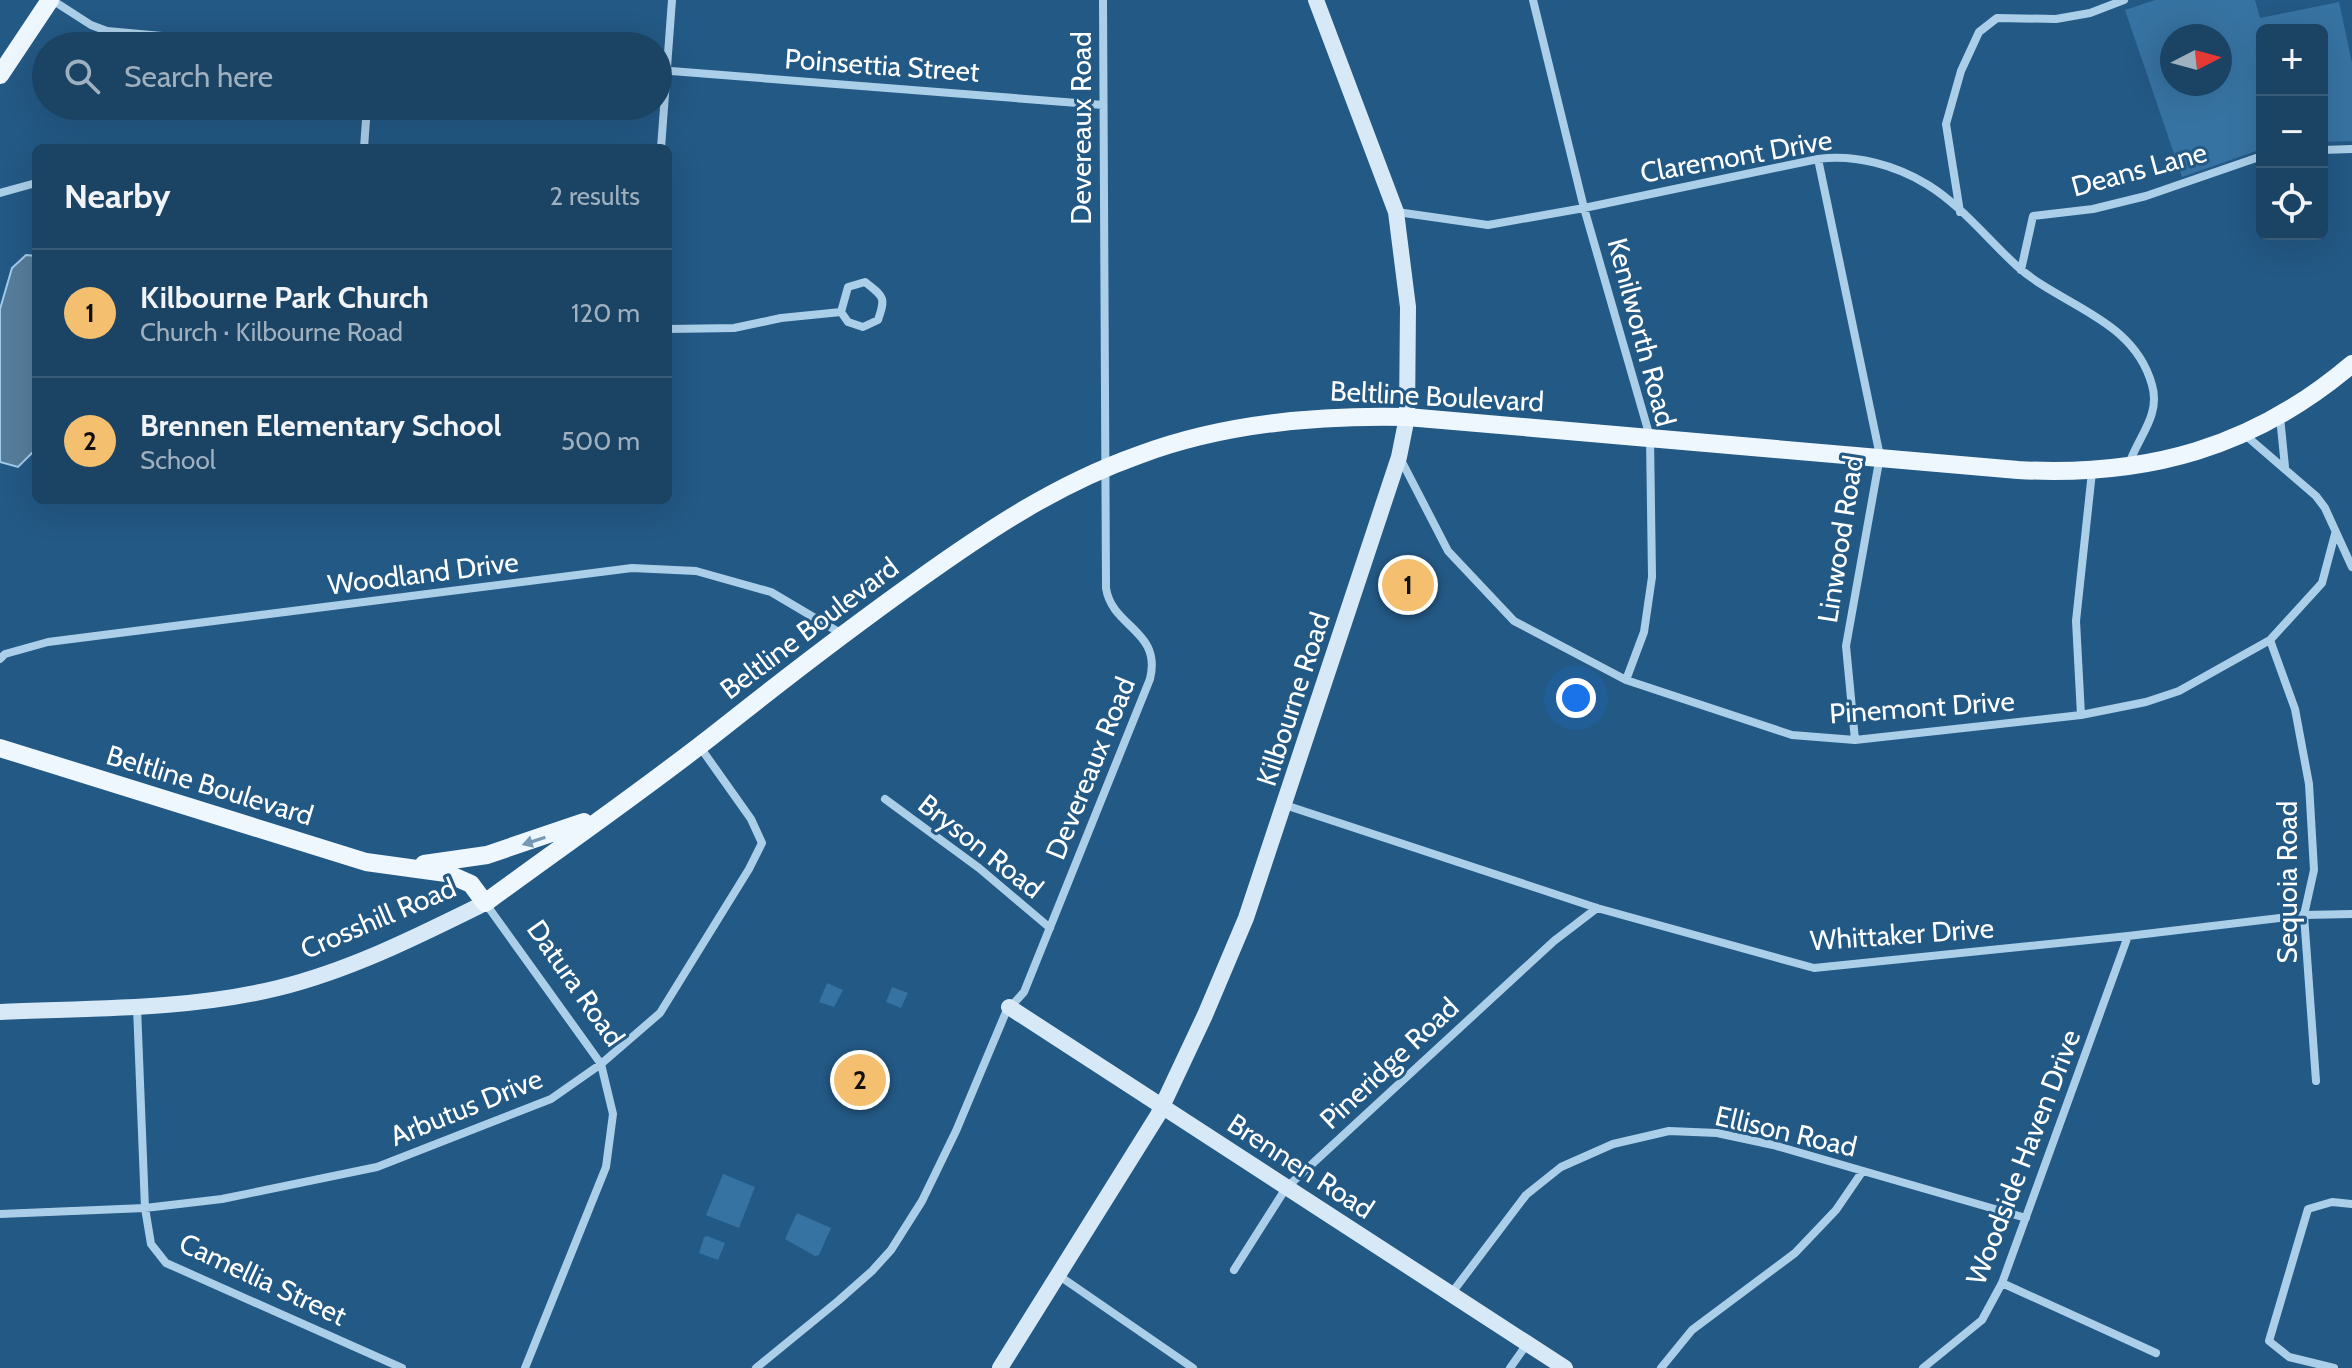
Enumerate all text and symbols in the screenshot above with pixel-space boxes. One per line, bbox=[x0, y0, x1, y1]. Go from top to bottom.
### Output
north arrow bbox=[2160, 24, 2232, 96]
map controls bbox=[2256, 24, 2328, 240]
button: + bbox=[2256, 24, 2328, 96]
street label: Devereaux Road bbox=[1064, 31, 1098, 225]
search box bbox=[32, 32, 672, 120]
street label: Poinsettia Street bbox=[784, 41, 980, 89]
icon: search bbox=[60, 54, 104, 98]
text: Search here bbox=[124, 58, 273, 95]
button: − bbox=[2256, 96, 2328, 168]
street label: Claremont Drive bbox=[1637, 122, 1835, 190]
street label: Deans Lane bbox=[2067, 135, 2211, 203]
button: locate bbox=[2256, 168, 2328, 240]
text: Nearby bbox=[64, 175, 171, 217]
text: 2 results bbox=[549, 180, 640, 212]
street label: Kenilworth Road bbox=[1601, 234, 1683, 430]
text: Kilbourne Park Church bbox=[140, 279, 429, 316]
text: 1 bbox=[85, 297, 95, 329]
text: 120 m bbox=[571, 297, 640, 329]
text: Church · Kilbourne Road bbox=[140, 316, 403, 348]
street label: Beltline Boulevard bbox=[1329, 373, 1545, 419]
text: Brennen Elementary School bbox=[140, 407, 501, 444]
text: 2 bbox=[83, 425, 97, 457]
text: 500 m bbox=[561, 425, 640, 457]
text: School bbox=[140, 444, 216, 476]
street label: Linwood Road bbox=[1810, 453, 1870, 625]
street label: Woodland Drive bbox=[326, 544, 520, 602]
street label: Beltline Boulevard bbox=[713, 550, 905, 706]
pin: 1 bbox=[1382, 555, 1434, 615]
street label: Kilbourne Road bbox=[1249, 608, 1337, 790]
street label: Devereaux Road bbox=[1038, 672, 1142, 864]
your location bbox=[1556, 678, 1596, 718]
street label: Pinemont Drive bbox=[1828, 684, 2016, 730]
street label: Beltline Boulevard bbox=[103, 737, 317, 833]
street label: Bryson Road bbox=[912, 787, 1050, 905]
street label: Sequoia Road bbox=[2270, 801, 2304, 963]
one-way arrow bbox=[521, 835, 545, 847]
street label: Crosshill Road bbox=[295, 870, 461, 966]
street label: Whittaker Drive bbox=[1809, 911, 1995, 957]
street label: Datura Road bbox=[520, 913, 632, 1053]
street label: Pineridge Road bbox=[1313, 990, 1465, 1136]
street label: Woodside Haven Drive bbox=[1959, 1025, 2087, 1289]
pin: 2 bbox=[834, 1050, 886, 1110]
street label: Arbutus Drive bbox=[385, 1061, 547, 1153]
street label: Ellison Road bbox=[1712, 1098, 1860, 1164]
street label: Brennen Road bbox=[1221, 1106, 1381, 1226]
street label: Camellia Street bbox=[174, 1225, 352, 1333]

